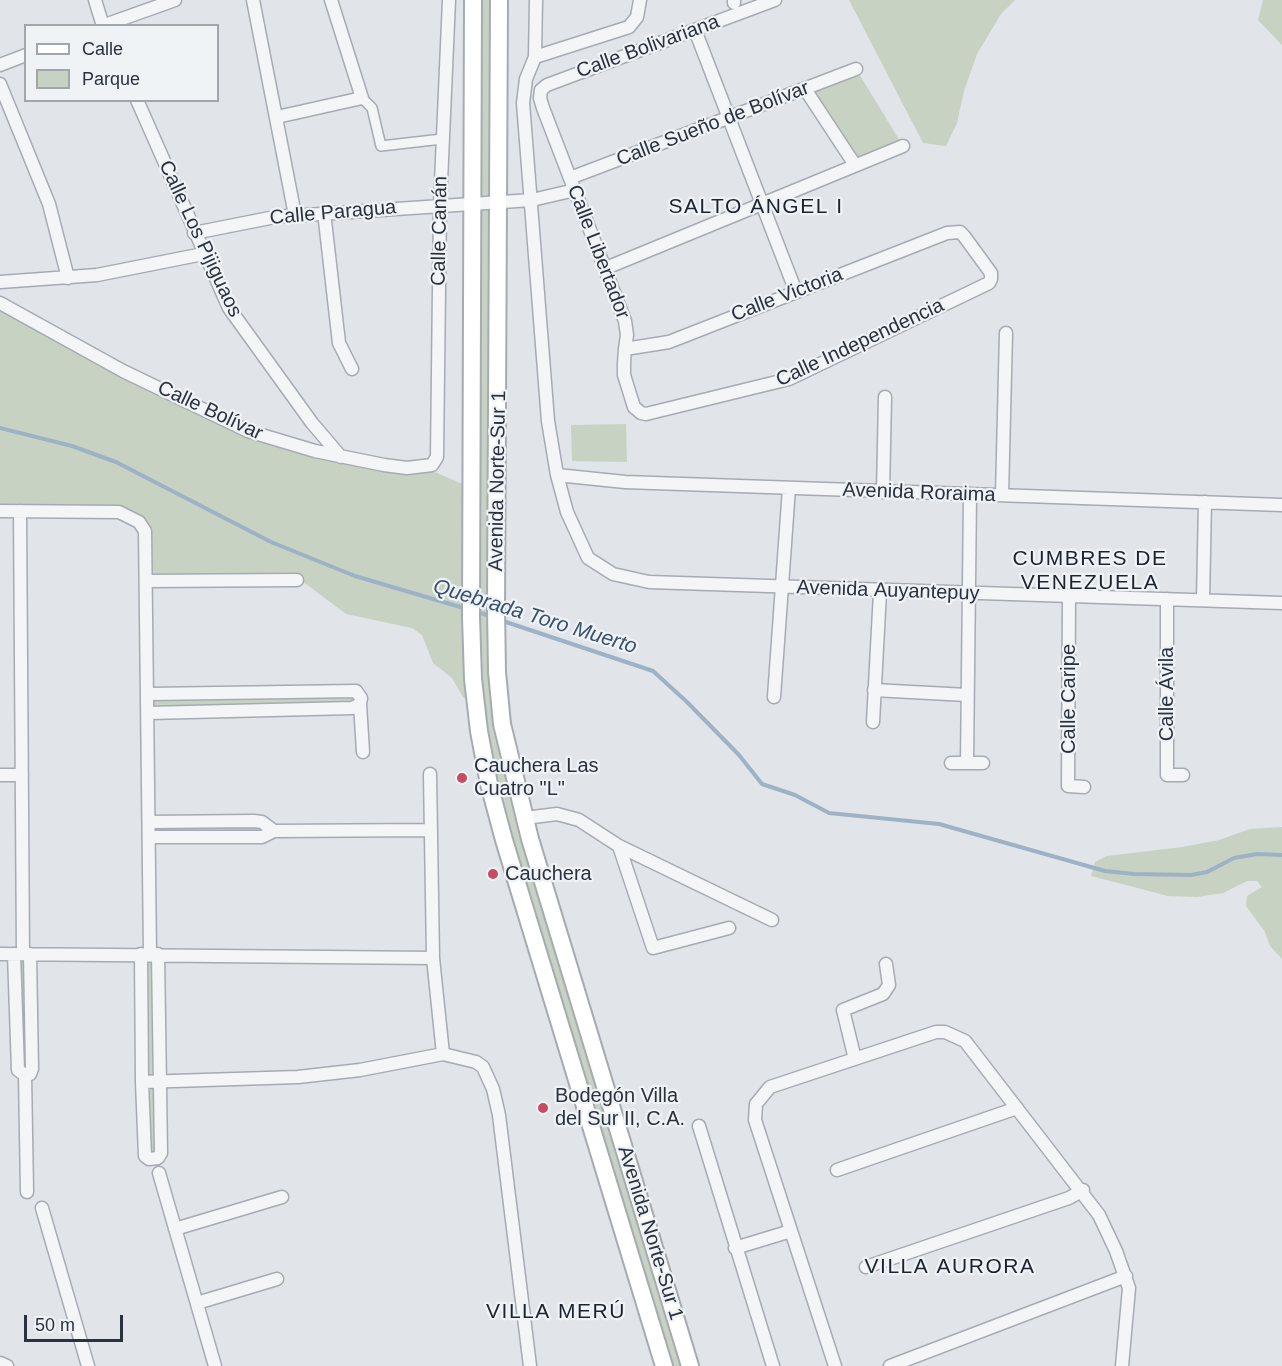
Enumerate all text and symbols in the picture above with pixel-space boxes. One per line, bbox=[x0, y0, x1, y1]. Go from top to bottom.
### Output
street label: Calle Bolivariana bbox=[573, 10, 723, 84]
legend bbox=[24, 24, 219, 102]
text: Calle bbox=[82, 39, 123, 59]
text: Parque bbox=[82, 69, 140, 89]
street label: Calle Sueño de Bolívar bbox=[613, 76, 813, 172]
street label: Calle Los Pijiguaos bbox=[153, 157, 247, 321]
street label: Calle Canán bbox=[427, 176, 453, 286]
street label: Calle Libertador bbox=[561, 182, 635, 322]
district label: SALTO ÁNGEL I bbox=[668, 194, 844, 220]
street label: Calle Paragua bbox=[269, 196, 397, 230]
street label: Calle Victoria bbox=[728, 263, 846, 327]
street label: Calle Independencia bbox=[772, 294, 948, 392]
street label: Calle Bolívar bbox=[154, 376, 266, 446]
street label: Avenida Norte-Sur 1 bbox=[484, 390, 512, 572]
street label: Avenida Roraima bbox=[842, 478, 996, 508]
district label: CUMBRES DE VENEZUELA bbox=[1012, 546, 1168, 596]
water label: Quebrada Toro Muerto bbox=[430, 574, 640, 660]
street label: Avenida Auyantepuy bbox=[796, 576, 980, 606]
street label: Calle Caripe bbox=[1057, 644, 1081, 754]
street label: Calle Ávila bbox=[1155, 647, 1179, 741]
place label: Cauchera Las Cuatro "L" bbox=[474, 754, 599, 801]
marker: Cauchera Las Cuatro "L" bbox=[455, 771, 469, 785]
place label: Cauchera bbox=[505, 862, 592, 886]
marker: Cauchera bbox=[486, 867, 500, 881]
place label: Bodegón Villa del Sur II, C.A. bbox=[555, 1084, 685, 1131]
marker: Bodegón Villa del Sur II, C.A. bbox=[536, 1101, 550, 1115]
street label: Avenida Norte-Sur 1 bbox=[612, 1143, 688, 1323]
district label: VILLA AURORA bbox=[865, 1254, 1035, 1280]
district label: VILLA MERÚ bbox=[486, 1299, 626, 1325]
scale bar bbox=[27, 1303, 126, 1341]
text: 50 m bbox=[35, 1315, 75, 1335]

